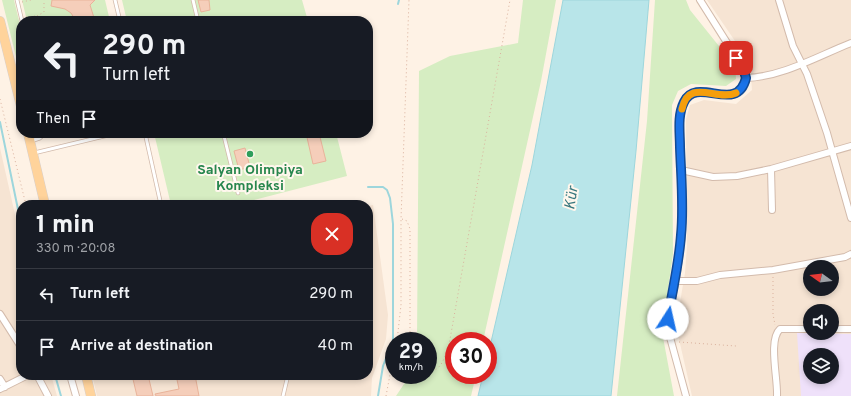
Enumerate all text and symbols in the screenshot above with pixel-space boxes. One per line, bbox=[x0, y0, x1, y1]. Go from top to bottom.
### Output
text: 290 m bbox=[102, 29, 186, 65]
icon: left bbox=[36, 32, 88, 84]
pin bbox=[719, 41, 753, 75]
icon: arrive bbox=[725, 47, 747, 69]
text: Turn left bbox=[102, 64, 170, 87]
icon: arrive bbox=[78, 108, 100, 130]
text: Then bbox=[36, 110, 70, 129]
marker: Salyan Olimpiya Kompleksi bbox=[245, 149, 255, 159]
place label: Salyan Olimpiya Kompleksi bbox=[197, 162, 303, 195]
water label: Kür bbox=[561, 184, 584, 211]
text: 1 min bbox=[36, 211, 95, 241]
button: close bbox=[311, 213, 353, 255]
text: 330 m · 20:08 bbox=[36, 241, 116, 257]
north arrow bbox=[803, 260, 839, 296]
map controls bbox=[803, 260, 839, 384]
icon: left bbox=[36, 284, 58, 306]
text: Turn left bbox=[70, 285, 130, 304]
text: 290 m bbox=[309, 285, 353, 304]
position arrow bbox=[647, 298, 689, 340]
button: sound bbox=[803, 304, 839, 340]
speed limit sign: 30 bbox=[445, 332, 497, 384]
icon: arrive bbox=[36, 336, 58, 358]
text: Arrive at destination bbox=[70, 337, 213, 356]
text: 40 m bbox=[318, 337, 353, 356]
text: 29 bbox=[399, 340, 423, 366]
button: layers bbox=[803, 348, 839, 384]
text: km/h bbox=[399, 361, 423, 374]

